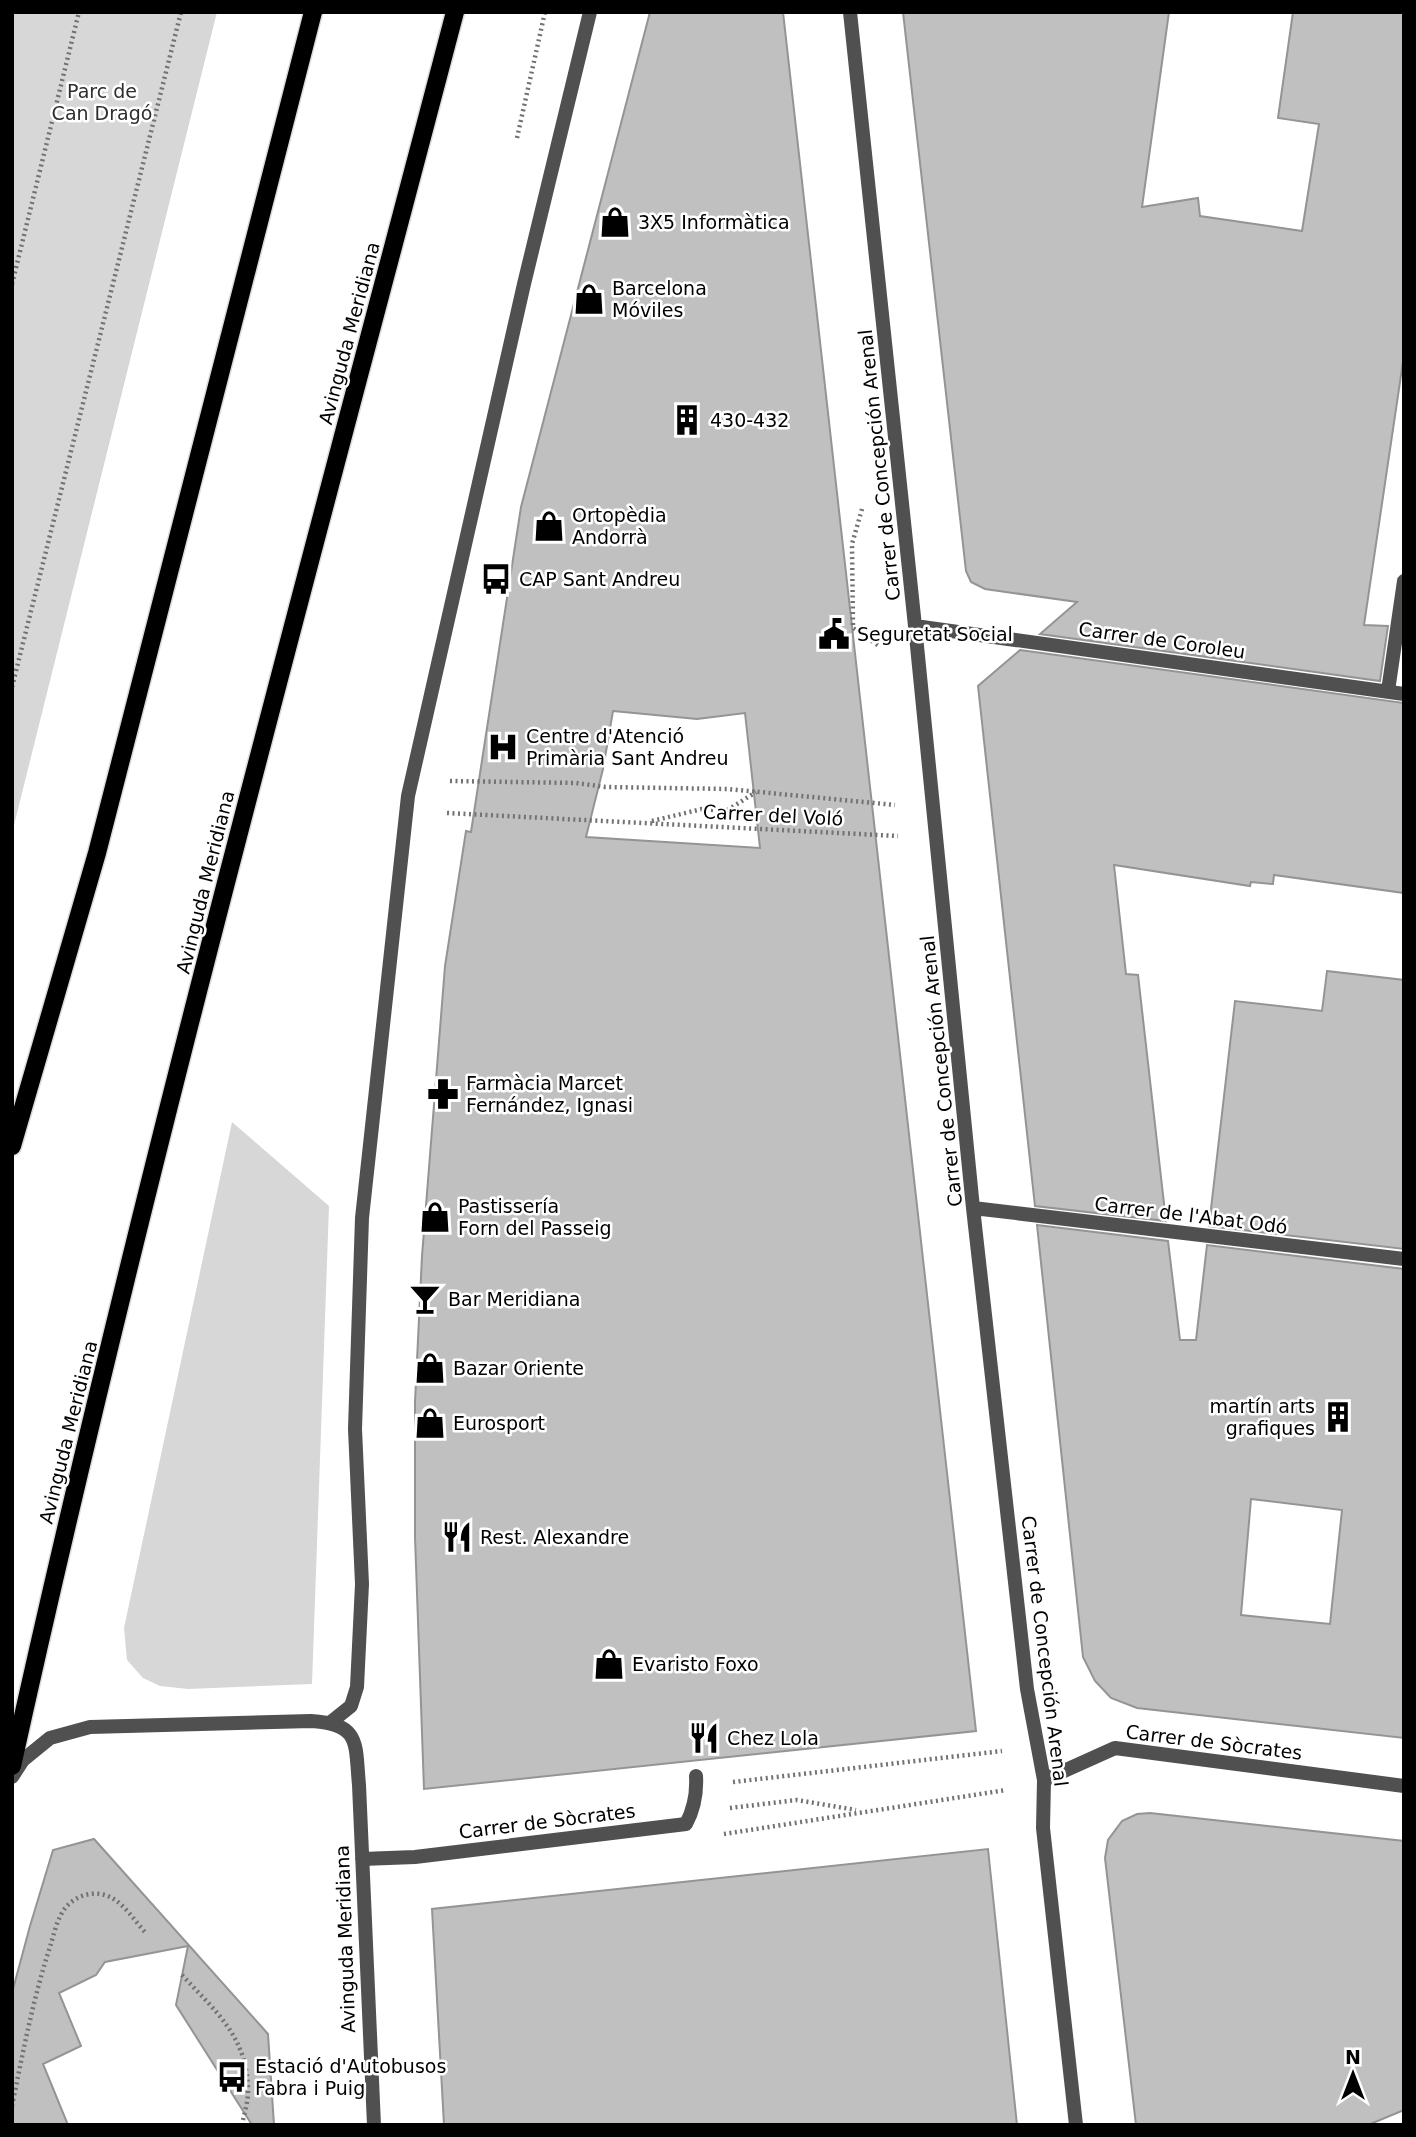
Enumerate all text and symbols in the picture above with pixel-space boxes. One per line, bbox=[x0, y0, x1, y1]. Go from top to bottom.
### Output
park label: Parc de Can Dragó bbox=[52, 80, 152, 124]
shop icon: 3X5 Informàtica bbox=[598, 205, 632, 239]
place label: 3X5 Informàtica bbox=[638, 211, 790, 233]
street label: Avinguda Meridiana bbox=[314, 239, 384, 427]
place label: Barcelona Móviles bbox=[612, 277, 707, 321]
shop icon: Barcelona Móviles bbox=[572, 282, 606, 316]
street label: Carrer de Concepción Arenal bbox=[854, 328, 904, 602]
building icon: 430-432 bbox=[670, 403, 704, 437]
place label: 430-432 bbox=[710, 409, 789, 431]
place label: Ortopèdia Andorrà bbox=[572, 504, 667, 548]
shop icon: Ortopèdia Andorrà bbox=[532, 509, 566, 543]
bus stop icon: CAP Sant Andreu bbox=[479, 562, 513, 596]
place label: CAP Sant Andreu bbox=[519, 568, 680, 590]
public building icon: Seguretat Social bbox=[817, 617, 851, 651]
street label: Carrer de Coroleu bbox=[1077, 617, 1247, 663]
place label: Seguretat Social bbox=[857, 623, 1013, 645]
place label: Centre d'Atenció Primària Sant Andreu bbox=[526, 725, 729, 769]
hospital icon: Centre d'Atenció Primària Sant Andreu bbox=[486, 730, 520, 764]
street label: Avinguda Meridiana bbox=[172, 788, 238, 976]
street label: Carrer del Voló bbox=[702, 800, 844, 830]
street label: Carrer de Concepción Arenal bbox=[916, 934, 966, 1208]
place label: Farmàcia Marcet Fernández, Ignasi bbox=[466, 1072, 633, 1116]
pharmacy icon: Farmàcia Marcet Fernández, Ignasi bbox=[426, 1077, 460, 1111]
street label: Carrer de l'Abat Odó bbox=[1093, 1192, 1289, 1238]
place label: Pastissería Forn del Passeig bbox=[458, 1195, 612, 1239]
shop icon: Pastissería Forn del Passeig bbox=[418, 1200, 452, 1234]
bar icon: Bar Meridiana bbox=[408, 1282, 442, 1316]
place label: Bar Meridiana bbox=[448, 1288, 580, 1310]
street label: Avinguda Meridiana bbox=[35, 1338, 101, 1526]
shop icon: Bazar Oriente bbox=[413, 1351, 447, 1385]
place label: Bazar Oriente bbox=[453, 1357, 584, 1379]
place label: martín arts grafiques bbox=[1209, 1395, 1315, 1439]
building icon: martín arts grafiques bbox=[1321, 1400, 1355, 1434]
shop icon: Eurosport bbox=[413, 1406, 447, 1440]
place label: Eurosport bbox=[453, 1412, 545, 1434]
street label: Carrer de Concepción Arenal bbox=[1017, 1514, 1073, 1788]
restaurant icon: Rest. Alexandre bbox=[440, 1520, 474, 1554]
place label: Rest. Alexandre bbox=[480, 1526, 629, 1548]
shop icon: Evaristo Foxo bbox=[592, 1647, 626, 1681]
place label: Evaristo Foxo bbox=[632, 1653, 759, 1675]
street label: Carrer de Sòcrates bbox=[1124, 1720, 1304, 1764]
restaurant icon: Chez Lola bbox=[687, 1721, 721, 1755]
place label: Chez Lola bbox=[727, 1727, 819, 1749]
street label: Carrer de Sòcrates bbox=[457, 1799, 637, 1843]
street label: Avinguda Meridiana bbox=[331, 1845, 359, 2033]
north arrow bbox=[1318, 2039, 1388, 2109]
text: N bbox=[1345, 2046, 1361, 2068]
place label: Estació d'Autobusos Fabra i Puig bbox=[255, 2055, 446, 2099]
bus stop icon: Estació d'Autobusos Fabra i Puig bbox=[215, 2060, 249, 2094]

